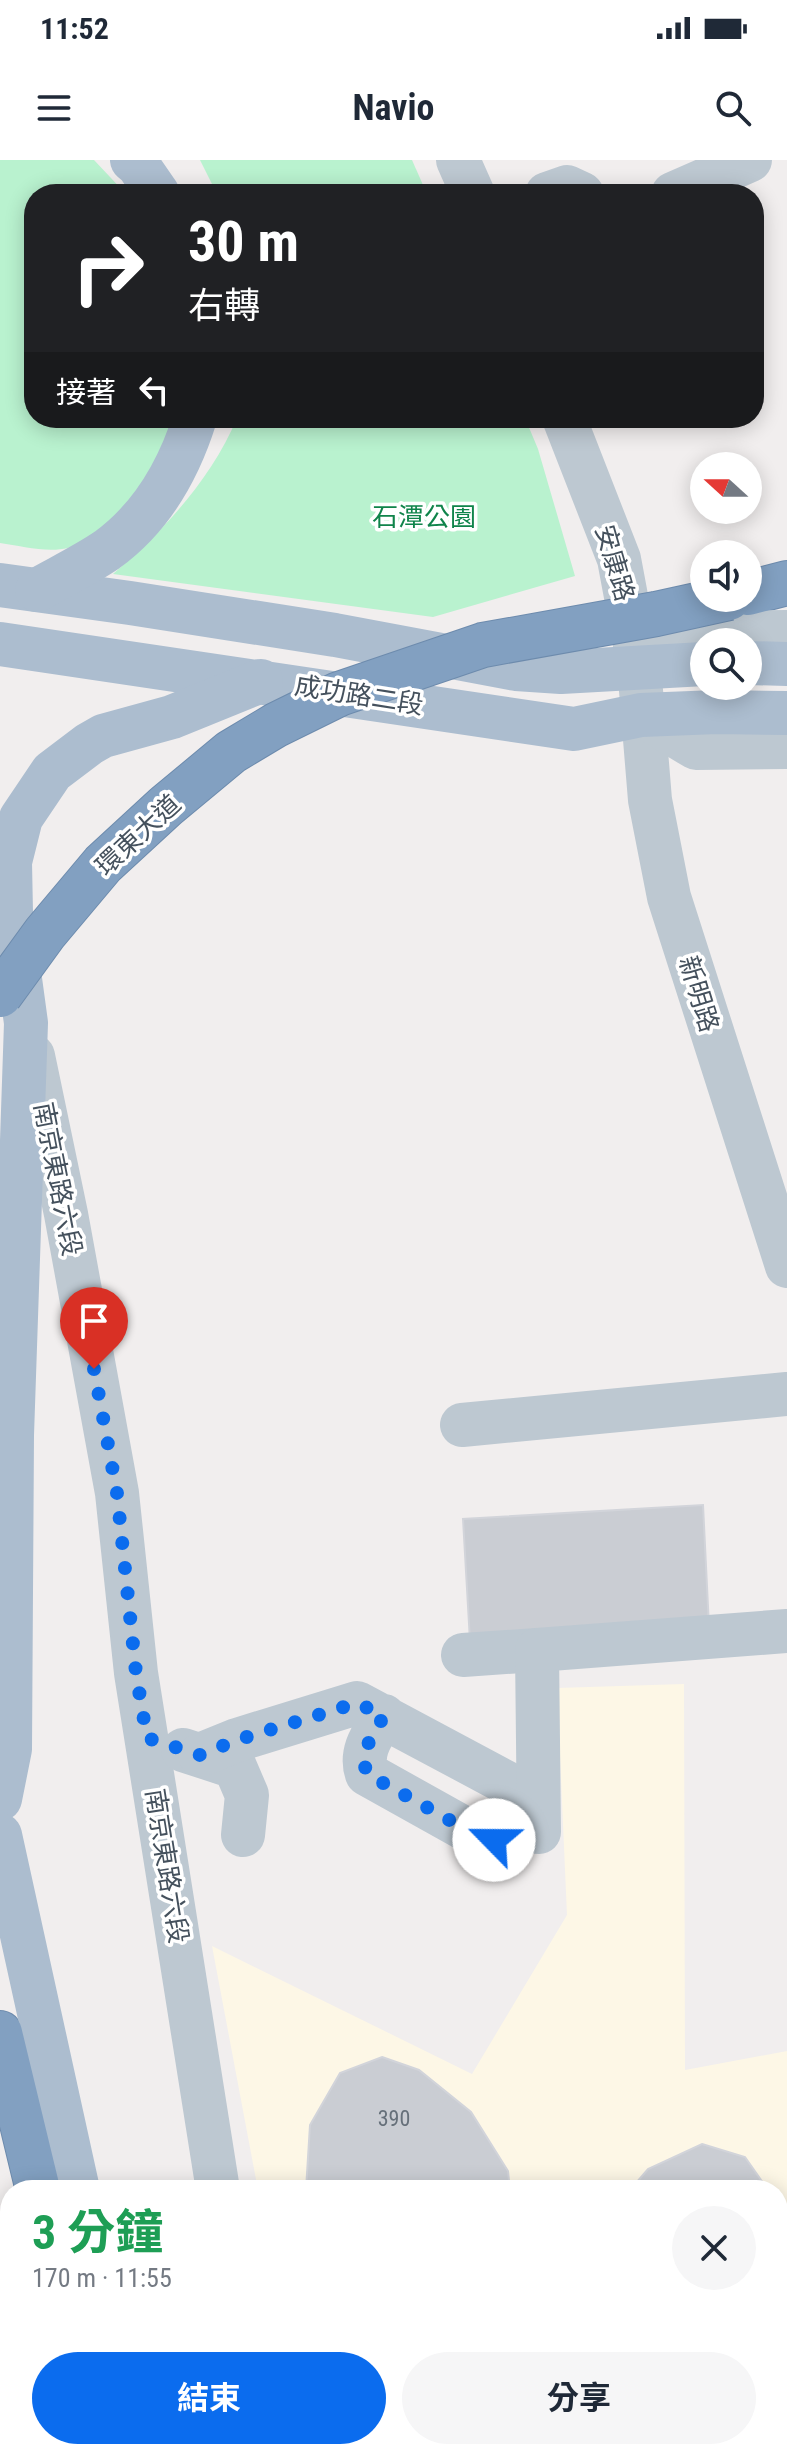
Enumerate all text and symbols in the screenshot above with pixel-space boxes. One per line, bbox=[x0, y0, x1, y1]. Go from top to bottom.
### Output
text: 11:52 bbox=[40, 11, 109, 46]
icon: menu bbox=[32, 86, 76, 130]
icon: search bbox=[711, 86, 755, 130]
text: Navio bbox=[353, 87, 434, 129]
text: 30 m bbox=[188, 209, 299, 275]
icon: right bbox=[56, 216, 160, 320]
text: 右轉 bbox=[188, 285, 260, 327]
icon: left bbox=[132, 368, 176, 412]
text: 接著 bbox=[56, 375, 116, 410]
north arrow bbox=[690, 452, 762, 524]
map controls bbox=[690, 452, 762, 700]
park label: 石潭公園 bbox=[372, 502, 476, 532]
street label: 安康路 bbox=[590, 521, 640, 605]
button: sound bbox=[690, 540, 762, 612]
button: search bbox=[690, 628, 762, 700]
street label: 成功路二段 bbox=[292, 670, 426, 720]
street label: 環東大道 bbox=[90, 789, 186, 881]
street label: 新明路 bbox=[673, 952, 725, 1036]
street label: 南京東路六段 bbox=[28, 1100, 88, 1258]
pin bbox=[60, 1287, 128, 1369]
icon: arrive bbox=[72, 1299, 116, 1343]
street label: 南京東路六段 bbox=[140, 1787, 194, 1945]
position arrow bbox=[452, 1798, 536, 1882]
house number: 390 bbox=[378, 2106, 410, 2131]
text: 3 分鐘 bbox=[32, 2204, 163, 2261]
button: close bbox=[672, 2206, 756, 2290]
text: 170 m · 11:55 bbox=[32, 2263, 172, 2293]
button: 結束 bbox=[32, 2352, 386, 2444]
button: 分享 bbox=[402, 2352, 756, 2444]

